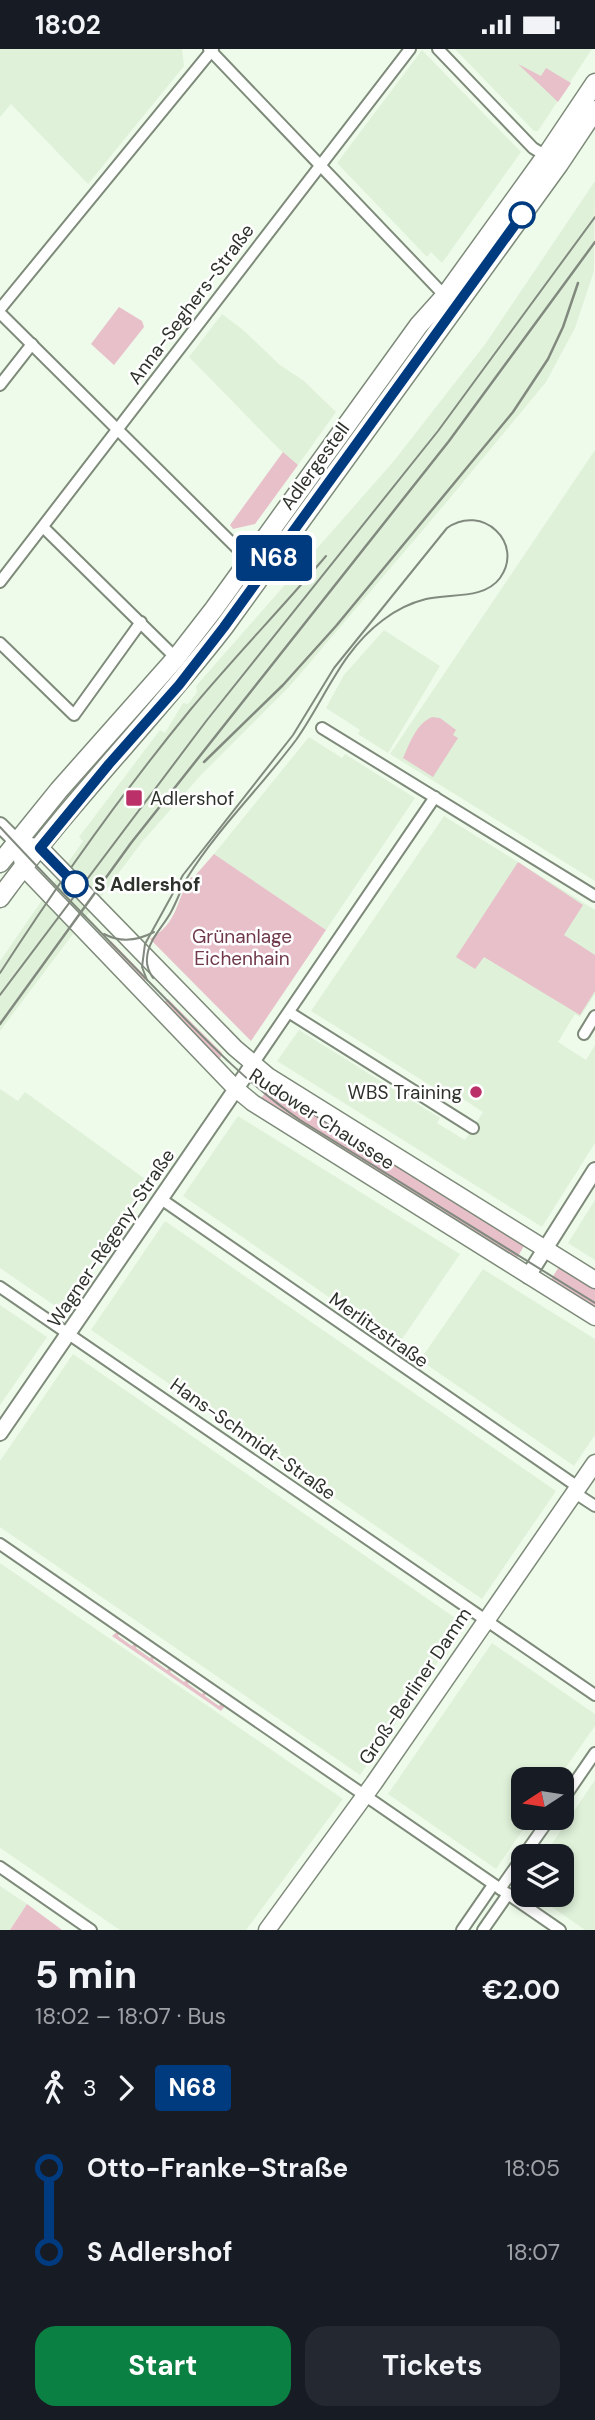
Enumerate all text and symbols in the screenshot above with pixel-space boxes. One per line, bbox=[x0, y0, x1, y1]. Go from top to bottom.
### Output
text: 18:02 bbox=[35, 8, 101, 42]
unlabelled marker bbox=[509, 202, 535, 228]
street label: Anna-Seghers-Straße bbox=[122, 219, 260, 389]
street label: Adlergestell bbox=[275, 417, 355, 515]
line badge: N68 bbox=[234, 535, 314, 581]
text: N68 bbox=[250, 542, 298, 573]
place label: Adlershof bbox=[150, 786, 234, 811]
marker: Adlershof bbox=[124, 788, 144, 808]
marker: S Adlershof bbox=[62, 871, 88, 897]
place label: S Adlershof bbox=[94, 872, 200, 897]
park label: Grünanlage Eichenhain bbox=[192, 924, 292, 971]
street label: Rudower Chaussee bbox=[245, 1063, 399, 1175]
place label: WBS Training bbox=[348, 1080, 462, 1105]
marker: WBS Training bbox=[468, 1084, 484, 1100]
street label: Wagner-Régeny-Straße bbox=[42, 1144, 180, 1332]
street label: Merlitzstraße bbox=[324, 1287, 434, 1373]
street label: Hans-Schmidt-Straße bbox=[165, 1372, 341, 1506]
street label: Groß-Berliner Damm bbox=[353, 1603, 477, 1769]
north arrow bbox=[511, 1767, 574, 1831]
map controls bbox=[511, 1767, 574, 1907]
button: layers bbox=[511, 1844, 574, 1907]
text: 5 min bbox=[35, 1950, 137, 2000]
text: €2.00 bbox=[482, 1973, 560, 2007]
text: 18:02 – 18:07 · Bus bbox=[35, 2001, 226, 2031]
icon: walk bbox=[35, 2069, 73, 2107]
icon: forward bbox=[107, 2069, 145, 2107]
text: N68 bbox=[169, 2072, 217, 2103]
text: 3 bbox=[83, 2073, 97, 2103]
text: Otto-Franke-Straße bbox=[87, 2151, 348, 2185]
text: 18:05 bbox=[504, 2153, 560, 2183]
text: S Adlershof bbox=[87, 2235, 232, 2269]
text: 18:07 bbox=[507, 2237, 560, 2267]
button: Start bbox=[35, 2326, 291, 2406]
button: Tickets bbox=[305, 2326, 560, 2406]

